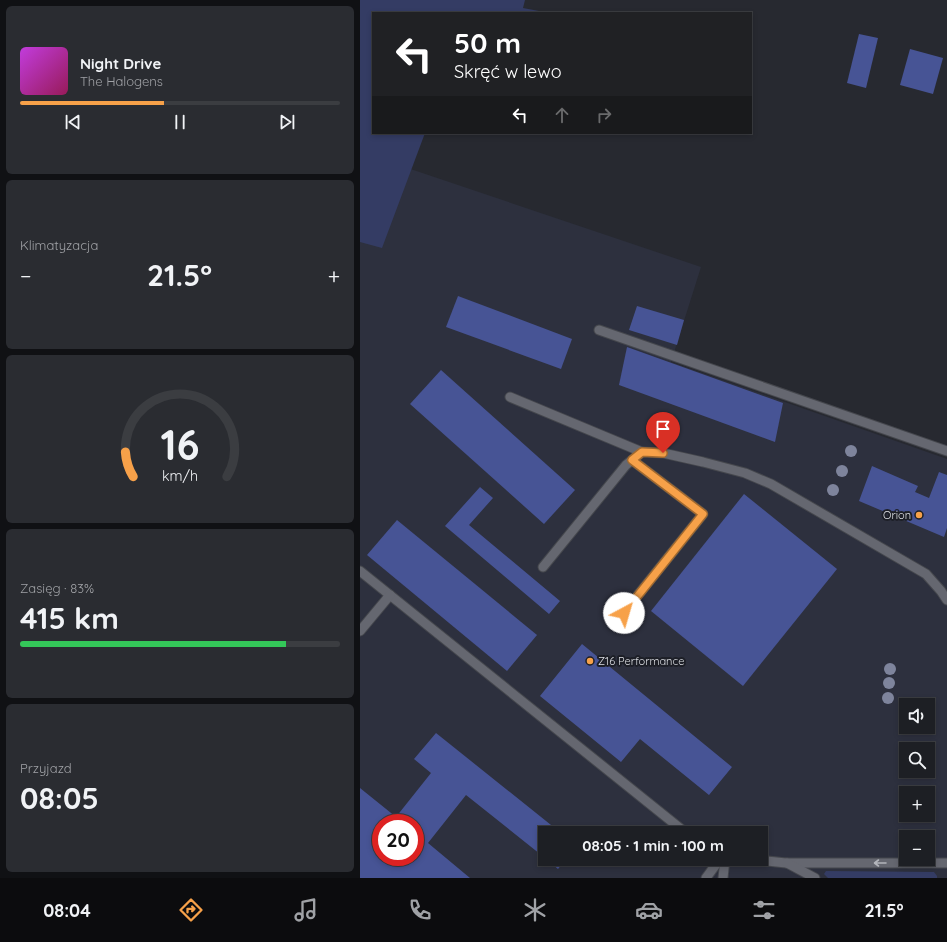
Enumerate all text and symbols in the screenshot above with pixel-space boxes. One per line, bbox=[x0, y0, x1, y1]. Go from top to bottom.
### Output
text: 50 m bbox=[454, 25, 521, 60]
icon: left bbox=[388, 28, 440, 80]
text: Night Drive bbox=[80, 54, 161, 73]
text: Skręć w lewo bbox=[454, 60, 562, 83]
text: The Halogens bbox=[80, 73, 163, 89]
icon: left bbox=[509, 104, 531, 126]
icon: ahead bbox=[551, 104, 573, 126]
icon: right bbox=[593, 104, 615, 126]
icon: previous bbox=[62, 111, 84, 133]
icon: pause bbox=[169, 111, 191, 133]
icon: next bbox=[276, 111, 298, 133]
text: Klimatyzacja bbox=[20, 237, 98, 253]
text: 21.5° bbox=[147, 256, 212, 294]
text: − bbox=[20, 262, 31, 290]
text: + bbox=[328, 262, 340, 290]
pin bbox=[646, 412, 680, 453]
text: 16 bbox=[160, 418, 200, 470]
icon: arrive bbox=[652, 418, 674, 440]
text: km/h bbox=[162, 467, 198, 485]
place label: Orion bbox=[883, 508, 911, 522]
marker: Orion bbox=[914, 510, 924, 520]
text: Zasięg · 83% bbox=[20, 580, 94, 596]
position arrow bbox=[603, 592, 645, 634]
text: 415 km bbox=[20, 599, 119, 637]
place label: Z16 Performance bbox=[598, 654, 684, 668]
marker: Z16 Performance bbox=[585, 656, 595, 666]
map controls bbox=[899, 698, 935, 866]
button: sound bbox=[899, 698, 935, 734]
button: search bbox=[899, 742, 935, 778]
text: Przyjazd bbox=[20, 760, 72, 776]
text: 08:05 bbox=[20, 779, 99, 817]
button: + bbox=[899, 786, 935, 822]
speed limit sign: 20 bbox=[372, 814, 424, 866]
button: − bbox=[899, 830, 935, 866]
text: 08:05 · 1 min · 100 m bbox=[582, 836, 724, 855]
one-way arrow bbox=[874, 859, 887, 867]
icon: directions bbox=[177, 896, 205, 924]
icon: music bbox=[292, 896, 320, 924]
icon: phone bbox=[406, 896, 434, 924]
icon: climate bbox=[521, 896, 549, 924]
icon: car bbox=[635, 896, 663, 924]
icon: filters bbox=[750, 896, 778, 924]
text: 08:04 bbox=[43, 899, 91, 922]
text: 21.5° bbox=[864, 899, 904, 922]

